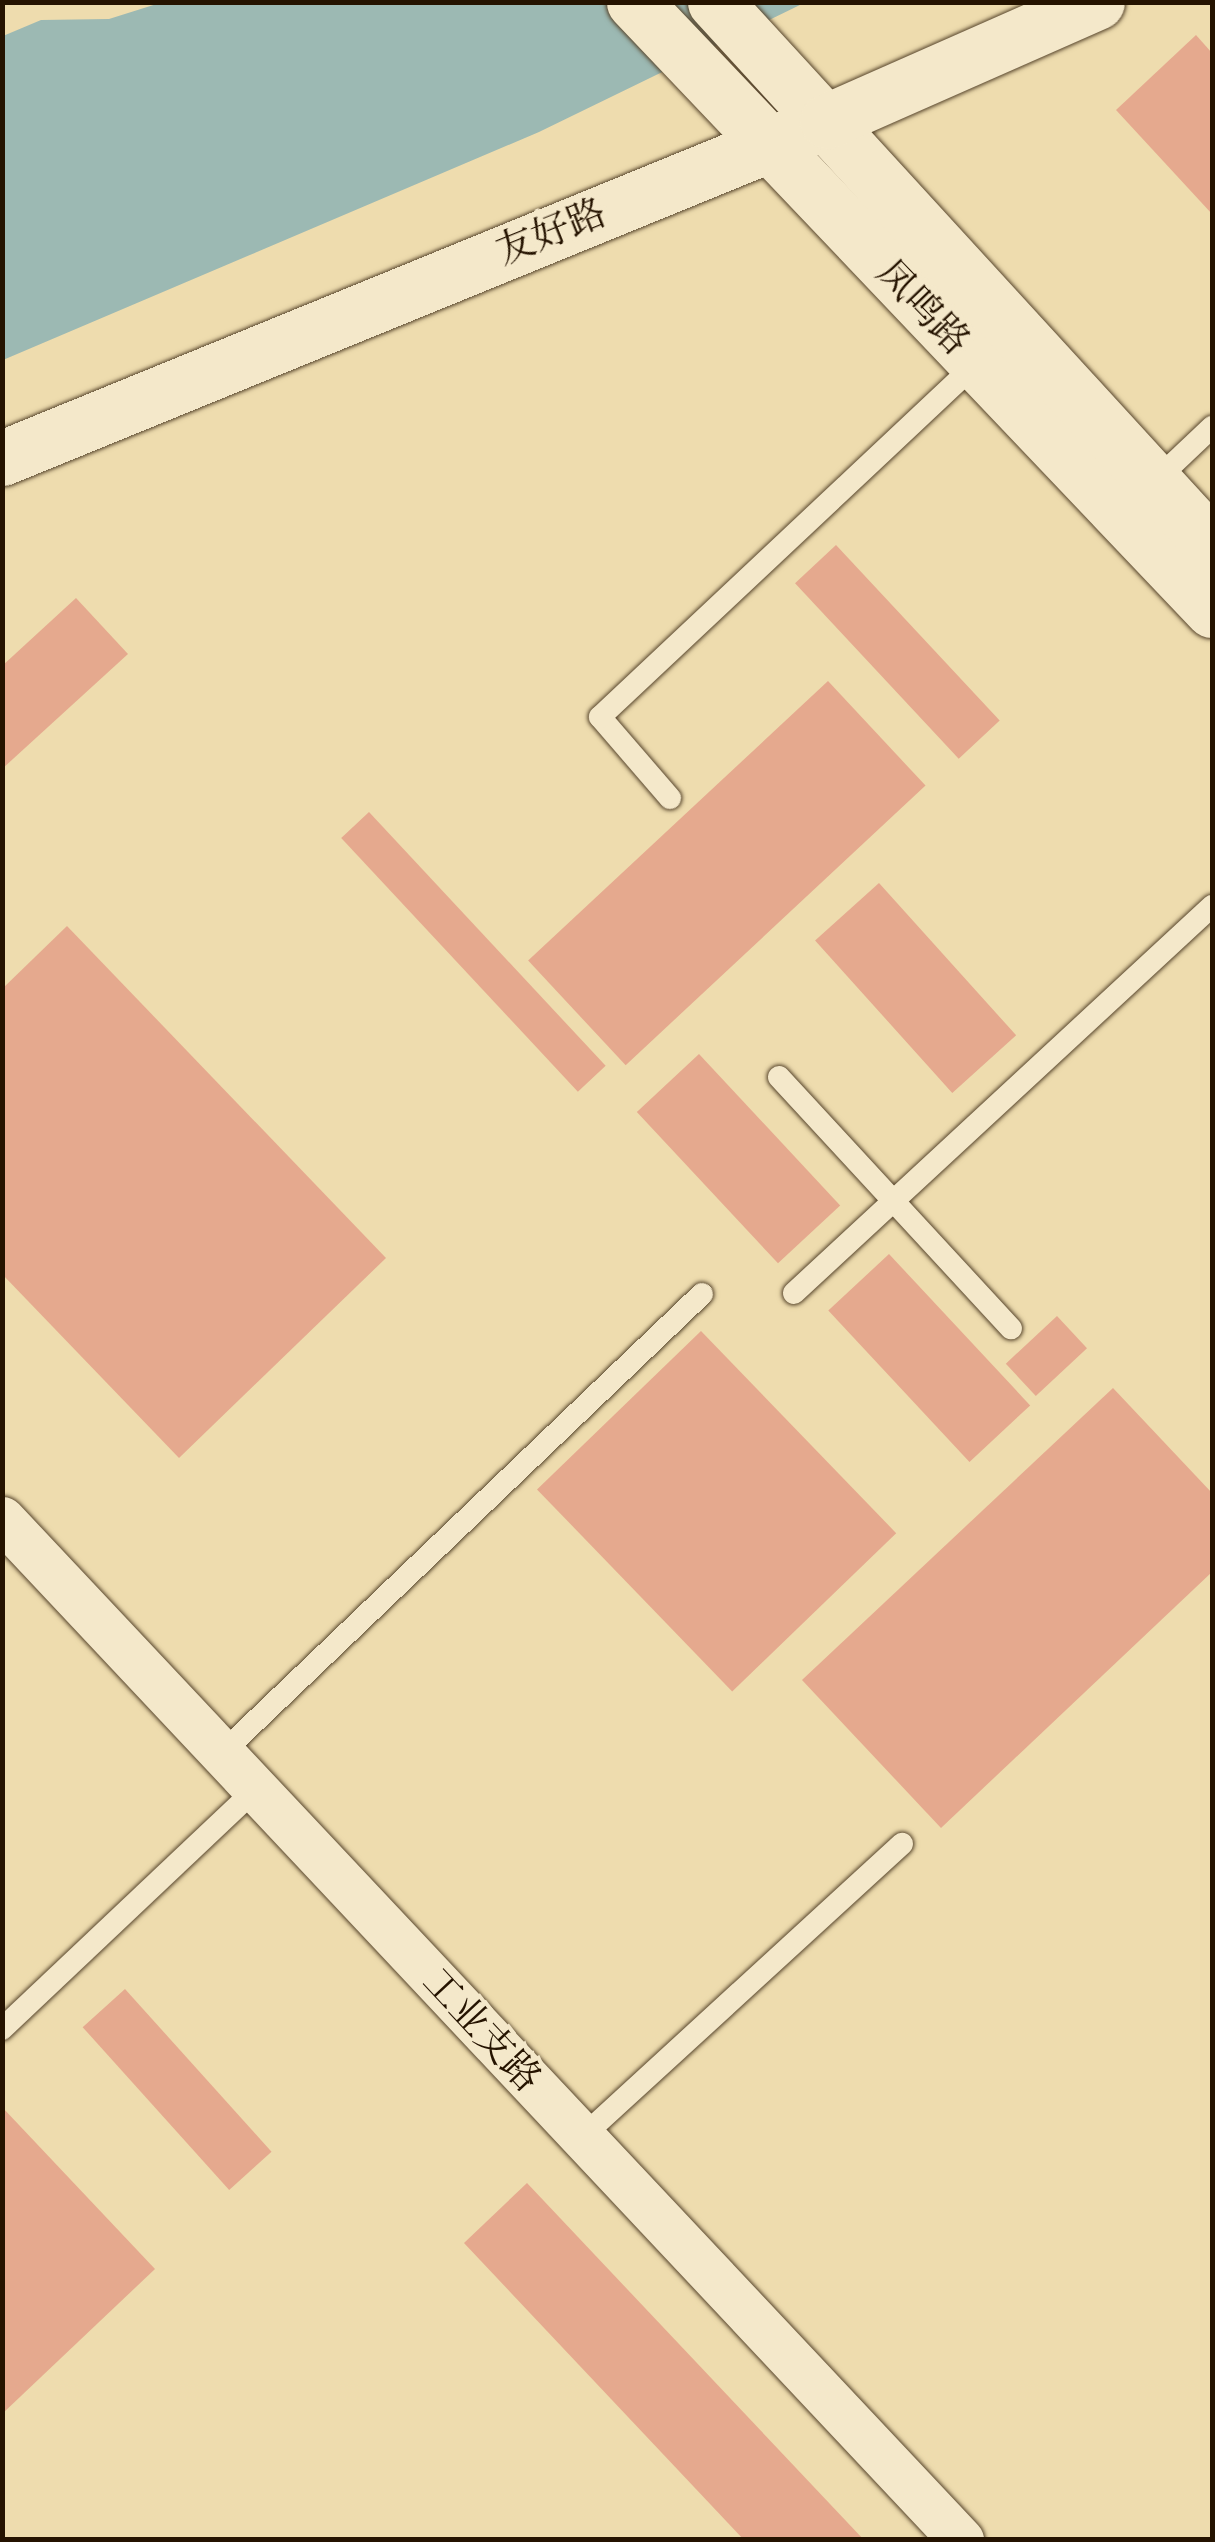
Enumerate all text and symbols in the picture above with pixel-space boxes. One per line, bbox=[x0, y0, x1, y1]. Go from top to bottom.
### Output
street label: 友好路 bbox=[490, 190, 612, 274]
street label: 凤鸣路 bbox=[867, 250, 979, 364]
street label: 工业支路 bbox=[413, 1959, 551, 2101]

